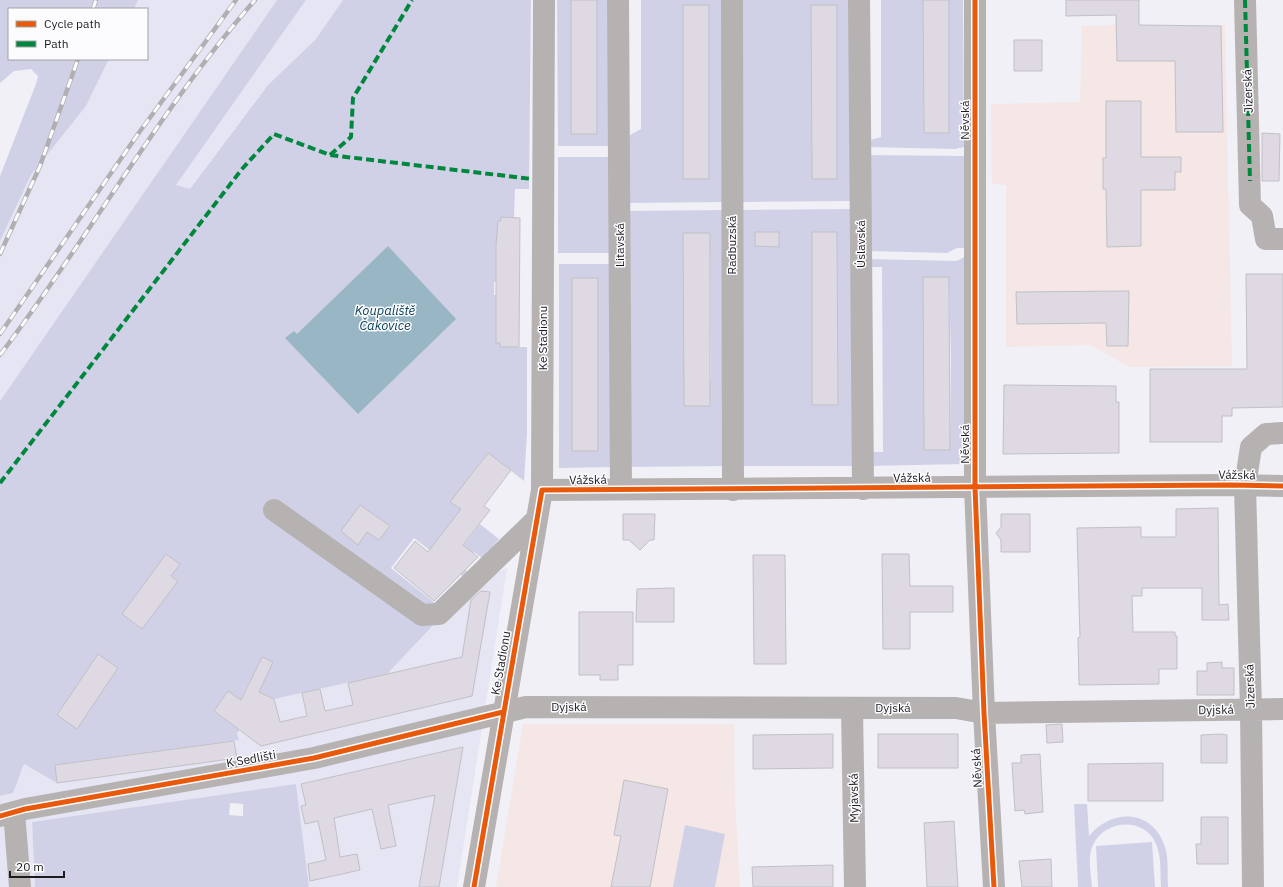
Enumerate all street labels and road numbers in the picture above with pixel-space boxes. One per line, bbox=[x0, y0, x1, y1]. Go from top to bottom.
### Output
street label: Jizerská bbox=[1239, 68, 1256, 113]
street label: Něvská bbox=[957, 100, 972, 140]
street label: Radbuzská bbox=[724, 215, 739, 274]
street label: Úslavská bbox=[853, 219, 868, 268]
street label: Litavská bbox=[612, 222, 627, 267]
street label: Ke Stadionu bbox=[535, 306, 550, 370]
street label: Něvská bbox=[957, 424, 972, 464]
street label: Vážská bbox=[1218, 467, 1256, 482]
street label: Vážská bbox=[893, 470, 931, 485]
street label: Vážská bbox=[569, 472, 607, 487]
street label: Ke Stadionu bbox=[488, 630, 514, 696]
street label: Jizerská bbox=[1241, 663, 1258, 708]
street label: Dyjská bbox=[551, 699, 587, 714]
street label: Dyjská bbox=[875, 700, 911, 715]
street label: Dyjská bbox=[1198, 702, 1234, 717]
street label: K Sedlišti bbox=[225, 747, 277, 770]
street label: Něvská bbox=[968, 747, 985, 788]
street label: Myjavská bbox=[846, 773, 861, 823]

